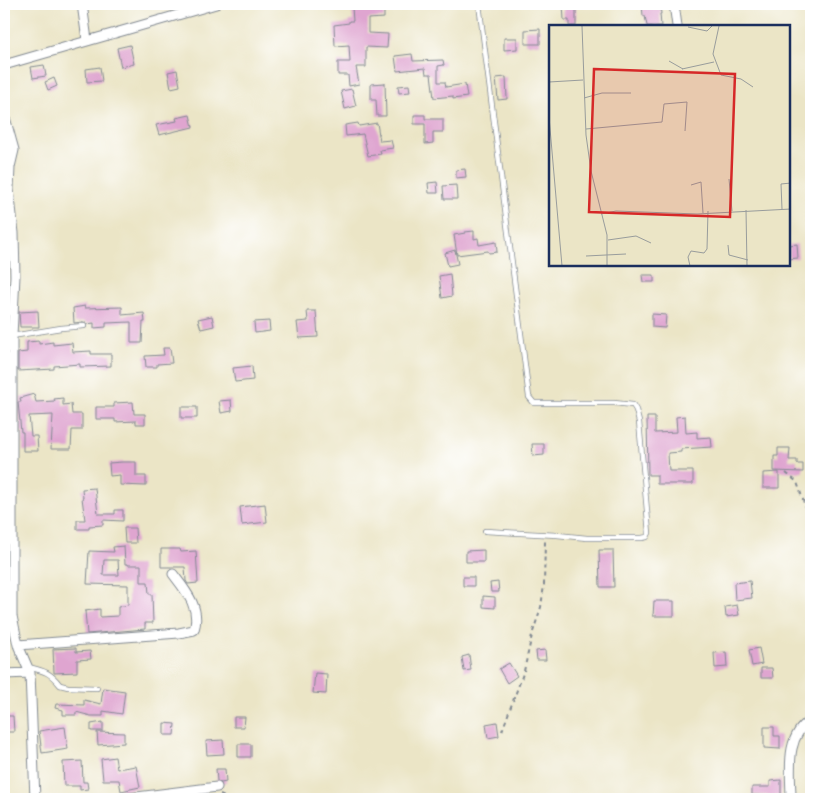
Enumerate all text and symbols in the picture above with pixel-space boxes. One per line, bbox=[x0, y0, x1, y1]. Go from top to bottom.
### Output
inset map bbox=[549, 25, 790, 266]

